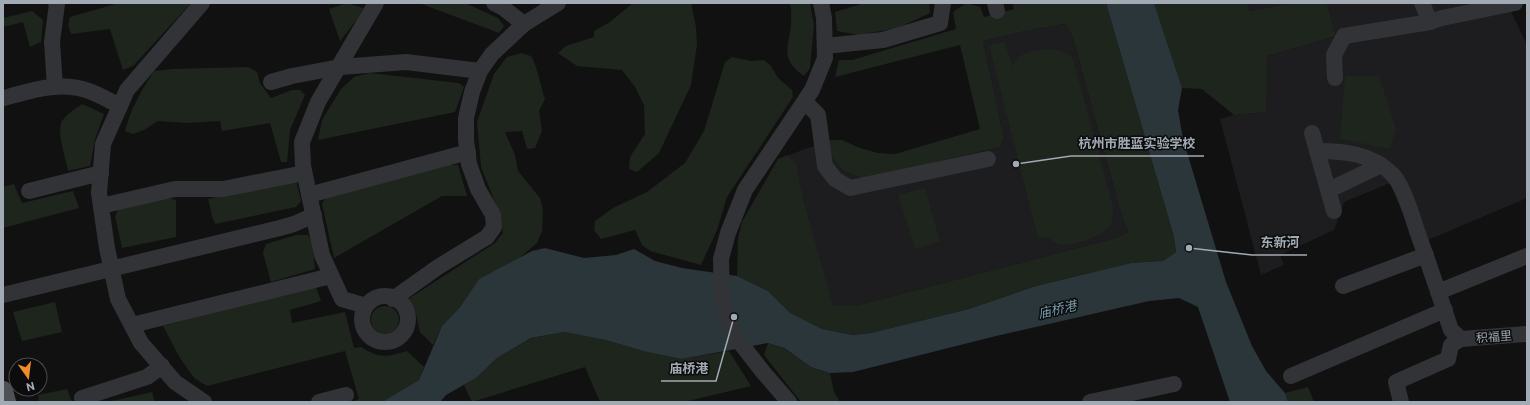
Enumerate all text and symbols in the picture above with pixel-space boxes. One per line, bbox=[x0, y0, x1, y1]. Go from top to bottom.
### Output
callout: 杭州市胜蓝实验学校 bbox=[1071, 131, 1204, 156]
text: 杭州市胜蓝实验学校 bbox=[1078, 135, 1196, 151]
callout: 东新河 bbox=[1252, 230, 1307, 255]
text: 东新河 bbox=[1260, 234, 1300, 250]
water label: 庙桥港 bbox=[1036, 296, 1080, 321]
street label: 积福里 bbox=[1475, 328, 1512, 344]
callout: 庙桥港 bbox=[661, 356, 716, 381]
north arrow bbox=[8, 357, 48, 397]
text: 庙桥港 bbox=[669, 360, 709, 376]
text: N bbox=[25, 380, 36, 394]

